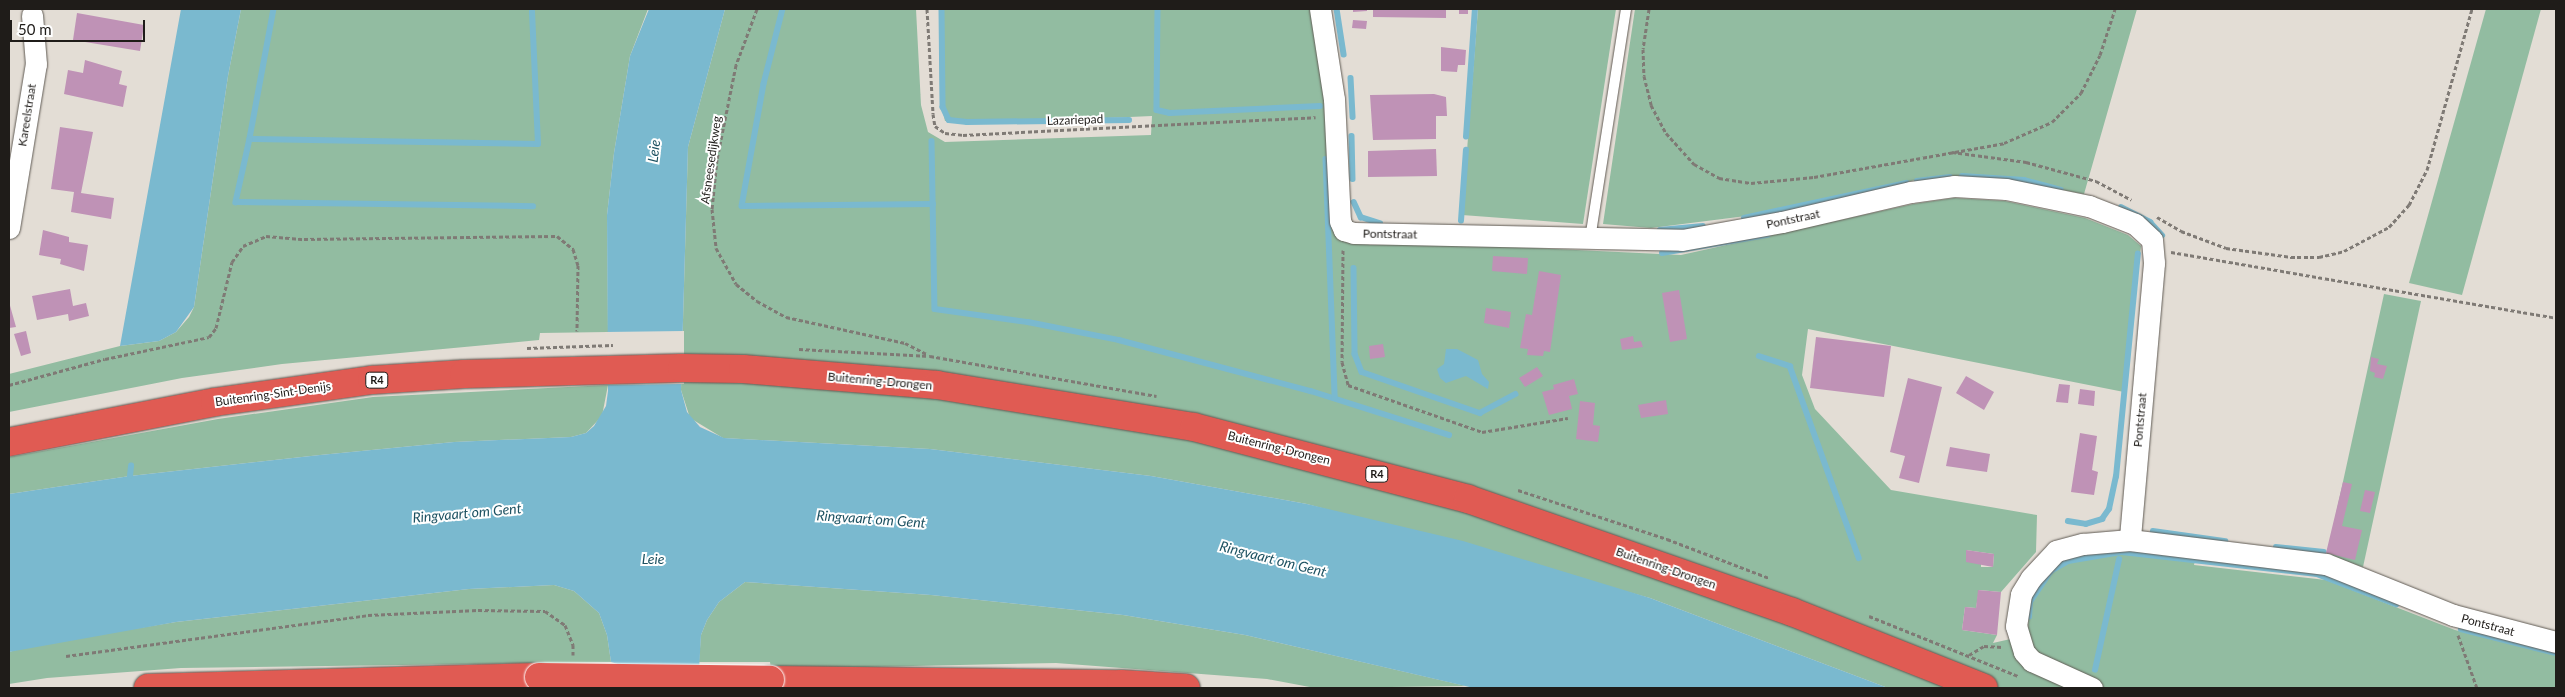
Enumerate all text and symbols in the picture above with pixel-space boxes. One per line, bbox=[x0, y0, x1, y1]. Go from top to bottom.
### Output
scale bar bbox=[12, 10, 148, 42]
text: 50 m bbox=[18, 20, 52, 38]
street label: Kareelstraat bbox=[15, 83, 39, 147]
street label: Lazariepad bbox=[1047, 112, 1103, 128]
street label: Afsneesedijkweg bbox=[698, 115, 724, 205]
water label: Leie bbox=[644, 139, 664, 163]
street label: Pontstraat bbox=[1765, 206, 1821, 232]
street label: Pontstraat bbox=[1363, 226, 1417, 242]
street label: Buitenring-Drongen bbox=[827, 369, 933, 393]
road number: R4 bbox=[364, 372, 390, 388]
street label: Buitenring-Sint-Denijs bbox=[214, 379, 332, 409]
street label: Pontstraat bbox=[2130, 392, 2150, 448]
street label: Buitenring-Drongen bbox=[1226, 428, 1332, 468]
road number: R4 bbox=[1364, 466, 1390, 482]
water label: Ringvaart om Gent bbox=[412, 500, 522, 526]
water label: Ringvaart om Gent bbox=[816, 507, 926, 531]
water label: Ringvaart om Gent bbox=[1218, 538, 1328, 580]
street label: Buitenring-Drongen bbox=[1614, 544, 1718, 592]
water label: Leie bbox=[642, 551, 664, 567]
street label: Pontstraat bbox=[2460, 611, 2516, 639]

